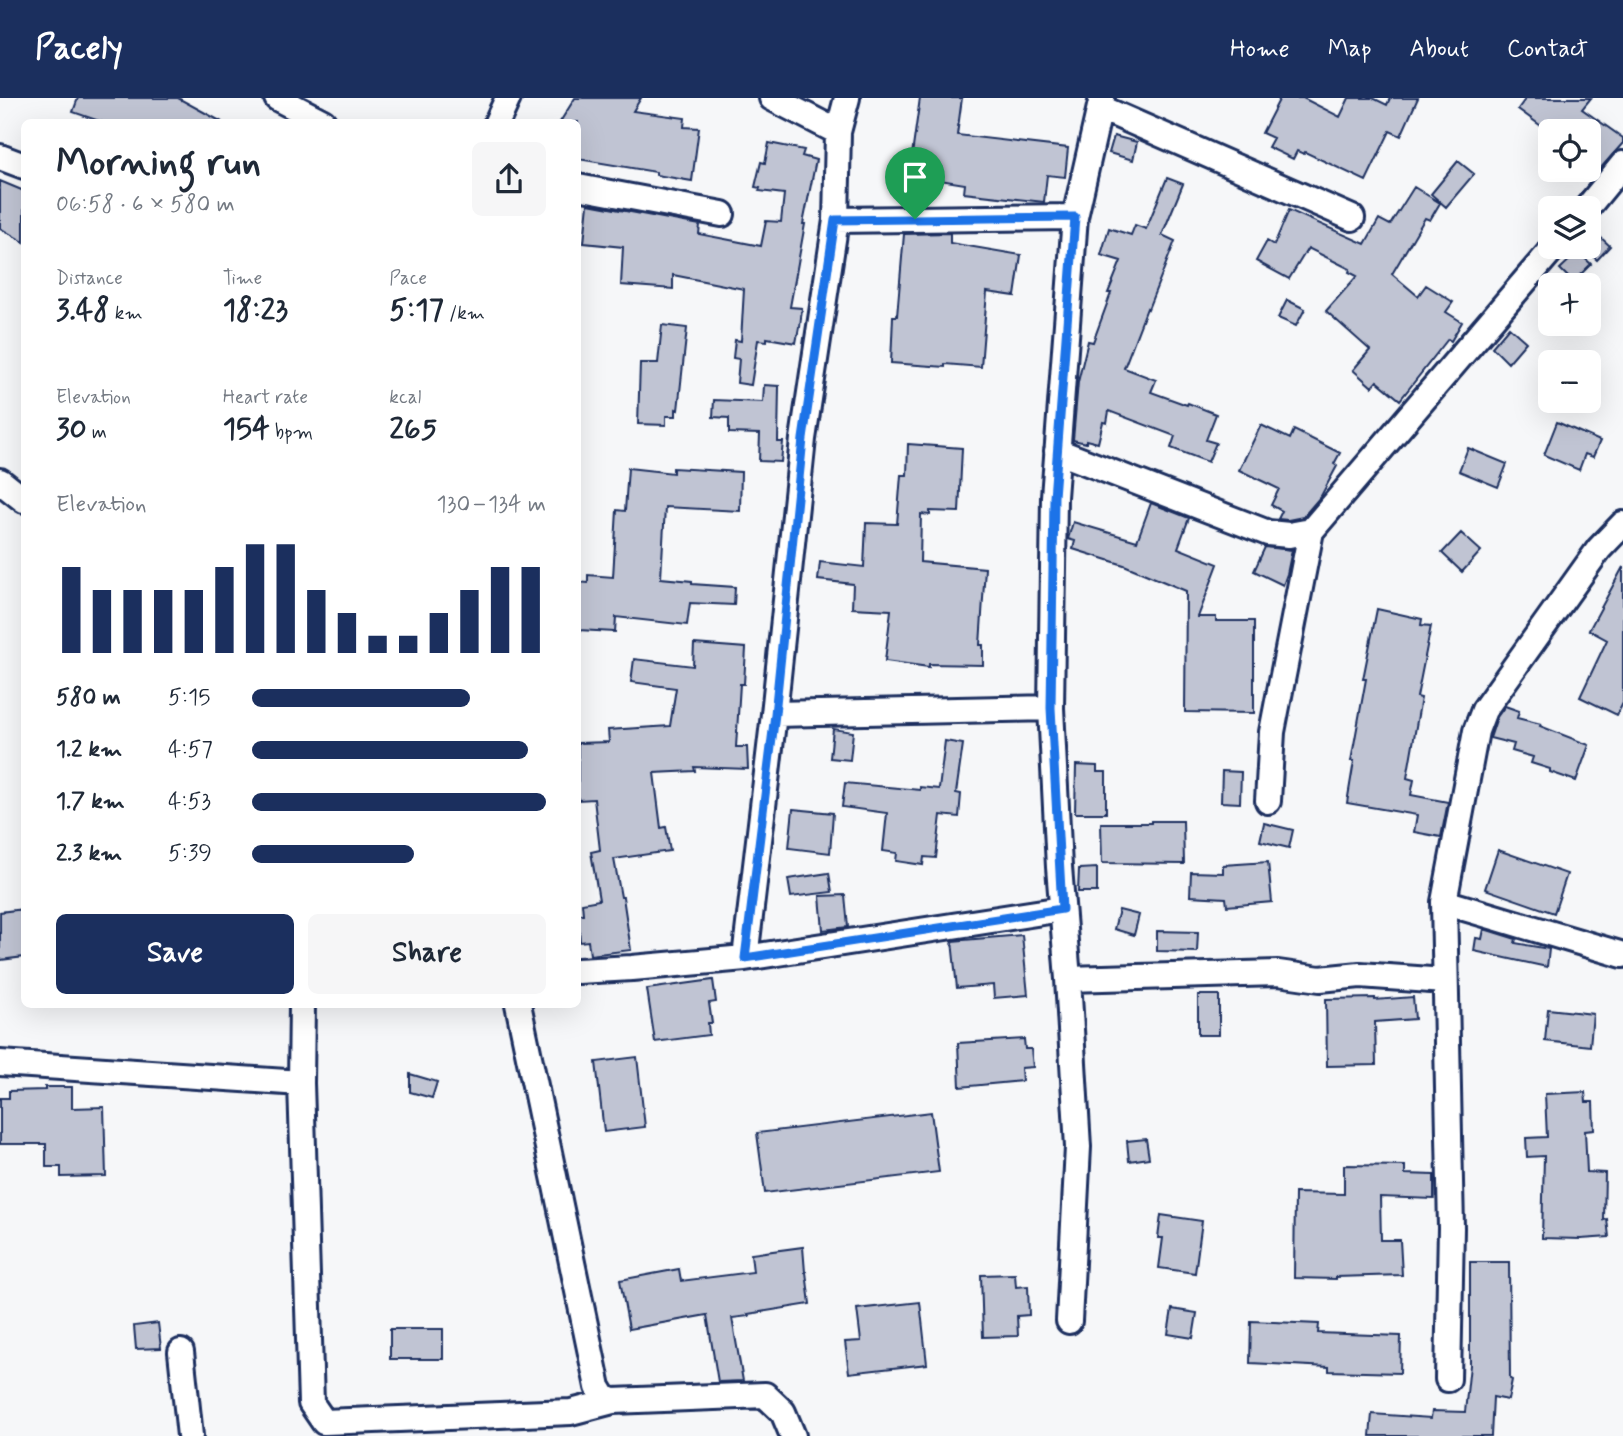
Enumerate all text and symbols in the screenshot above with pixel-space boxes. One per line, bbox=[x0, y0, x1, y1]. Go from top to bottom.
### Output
text: Pacely bbox=[35, 27, 123, 71]
text: Home bbox=[1230, 34, 1290, 65]
text: Map bbox=[1328, 34, 1372, 65]
text: About bbox=[1410, 34, 1469, 65]
text: Contact bbox=[1507, 34, 1588, 65]
map controls bbox=[1538, 119, 1601, 413]
button: locate bbox=[1538, 119, 1601, 182]
text: Morning run bbox=[56, 139, 261, 188]
button: share bbox=[472, 142, 546, 216]
pin bbox=[885, 147, 945, 219]
icon: arrive bbox=[896, 158, 934, 196]
text: 06:58 · 6 × 580 m bbox=[56, 190, 235, 220]
button: layers bbox=[1538, 196, 1601, 259]
text: Distance bbox=[56, 266, 123, 291]
text: Time bbox=[223, 266, 262, 291]
text: Pace bbox=[389, 266, 427, 291]
button: + bbox=[1538, 273, 1601, 336]
text: 3.48 bbox=[56, 291, 110, 330]
text: 18:23 bbox=[223, 291, 288, 330]
text: 5:17 bbox=[389, 291, 444, 330]
text: km bbox=[110, 301, 143, 326]
text: /km bbox=[444, 301, 485, 326]
button: − bbox=[1538, 350, 1601, 413]
text: Elevation bbox=[56, 385, 131, 410]
text: Heart rate bbox=[223, 385, 308, 410]
text: kcal bbox=[389, 385, 421, 410]
text: 30 bbox=[56, 410, 87, 449]
text: 154 bbox=[223, 410, 270, 449]
text: 265 bbox=[389, 410, 437, 449]
text: m bbox=[87, 420, 107, 445]
text: bpm bbox=[270, 420, 313, 445]
text: Elevation bbox=[56, 490, 147, 520]
text: 130–134 m bbox=[436, 490, 546, 520]
text: 580 m bbox=[56, 683, 121, 713]
text: 5:15 bbox=[168, 683, 210, 713]
text: 1.2 km bbox=[56, 735, 122, 765]
text: 4:57 bbox=[168, 735, 213, 765]
text: 1.7 km bbox=[56, 787, 125, 817]
text: 4:53 bbox=[168, 787, 211, 817]
text: 2.3 km bbox=[56, 839, 122, 869]
text: 5:39 bbox=[168, 839, 212, 869]
button: Save bbox=[56, 914, 294, 994]
button: Share bbox=[308, 914, 546, 994]

